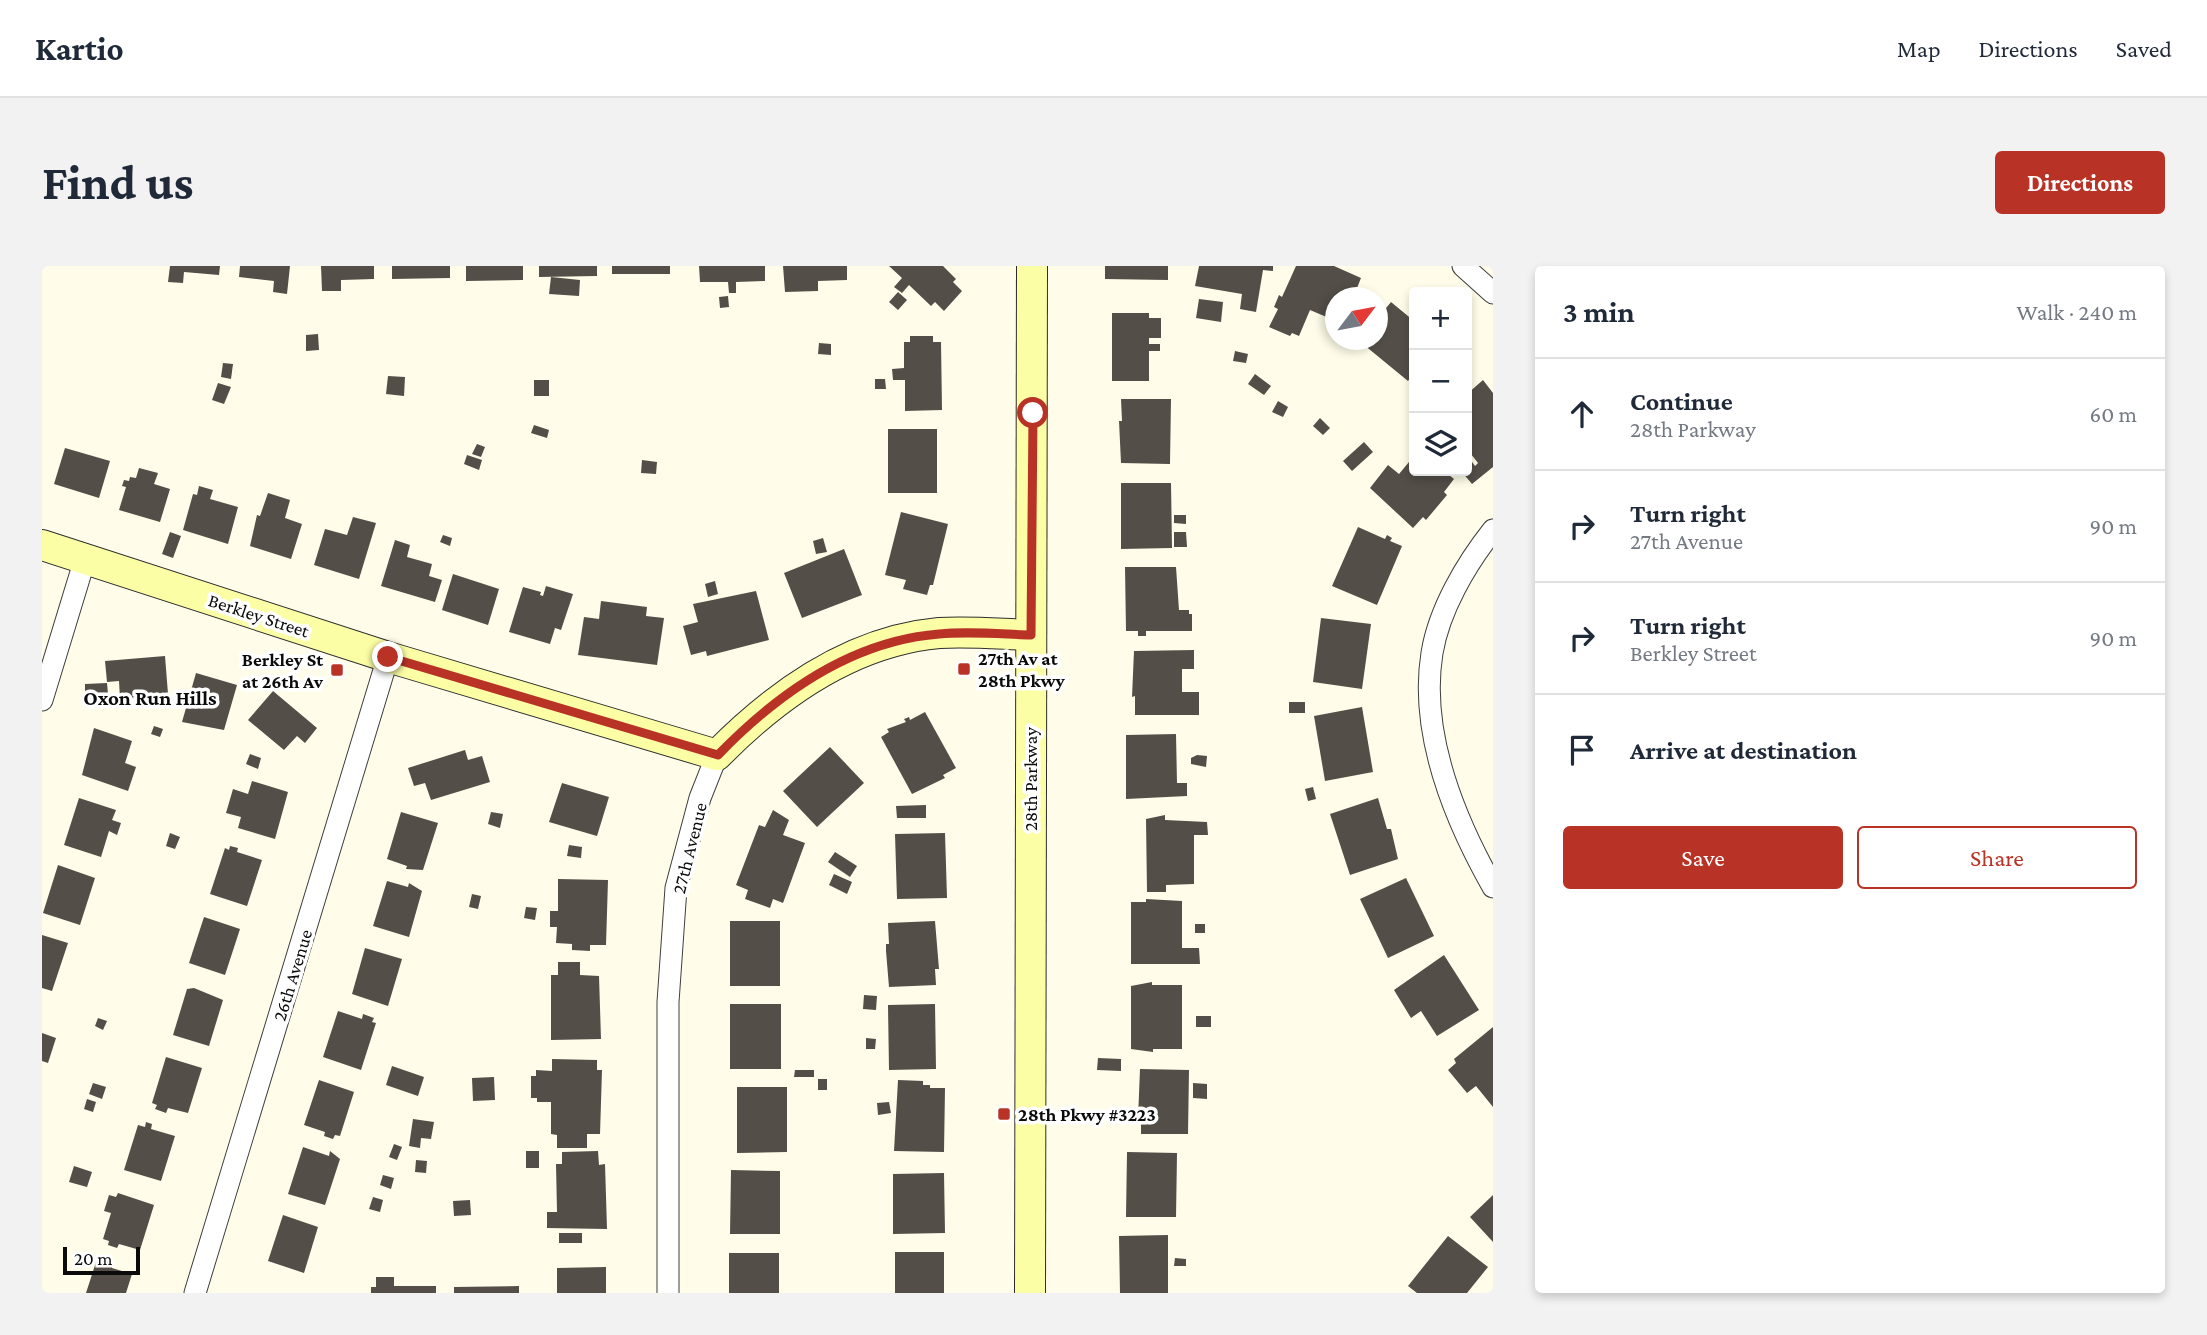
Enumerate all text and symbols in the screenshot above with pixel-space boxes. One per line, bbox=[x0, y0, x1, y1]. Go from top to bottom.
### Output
text: Kartio bbox=[35, 30, 124, 67]
text: Map bbox=[1897, 35, 1941, 62]
text: Directions bbox=[1979, 35, 2078, 62]
text: Saved bbox=[2116, 35, 2172, 62]
button: Directions bbox=[1995, 151, 2165, 214]
text: Find us bbox=[42, 155, 194, 210]
north arrow bbox=[1325, 287, 1388, 350]
map controls bbox=[1409, 287, 1472, 476]
button: + bbox=[1409, 287, 1472, 350]
text: 3 min bbox=[1563, 295, 1635, 328]
text: Walk · 240 m bbox=[2017, 299, 2137, 325]
button: − bbox=[1409, 350, 1472, 413]
text: Continue bbox=[1630, 387, 1733, 416]
icon: ahead bbox=[1563, 395, 1601, 433]
route start bbox=[1017, 397, 1048, 428]
text: 60 m bbox=[2090, 401, 2137, 427]
button: layers bbox=[1409, 413, 1472, 476]
text: 28th Parkway bbox=[1630, 416, 1756, 442]
text: Turn right bbox=[1630, 499, 1746, 528]
icon: right bbox=[1563, 507, 1601, 545]
text: 90 m bbox=[2090, 513, 2137, 539]
text: 27th Avenue bbox=[1630, 528, 1743, 554]
street label: Berkley Street bbox=[206, 589, 312, 642]
text: Turn right bbox=[1630, 611, 1746, 640]
icon: right bbox=[1563, 619, 1601, 657]
text: 90 m bbox=[2090, 625, 2137, 651]
text: Berkley Street bbox=[1630, 640, 1757, 666]
route end bbox=[372, 641, 403, 672]
place label: 27th Av at 28th Pkwy bbox=[978, 648, 1066, 691]
place label: Berkley St at 26th Av bbox=[242, 649, 324, 692]
marker: 27th Av at 28th Pkwy bbox=[956, 661, 972, 677]
marker: Berkley St at 26th Av bbox=[329, 662, 345, 678]
district label: Oxon Run Hills bbox=[83, 686, 217, 710]
street label: 28th Parkway bbox=[1020, 727, 1041, 831]
icon: arrive bbox=[1563, 731, 1601, 769]
text: Arrive at destination bbox=[1630, 736, 1857, 765]
street label: 27th Avenue bbox=[668, 800, 711, 896]
button: Save bbox=[1563, 826, 1843, 889]
button: Share bbox=[1857, 826, 2137, 889]
street label: 26th Avenue bbox=[269, 927, 316, 1023]
place label: 28th Pkwy #3223 bbox=[1018, 1104, 1156, 1125]
marker: 28th Pkwy #3223 bbox=[996, 1106, 1012, 1122]
scale bar bbox=[63, 1244, 140, 1276]
text: 20 m bbox=[74, 1248, 113, 1269]

